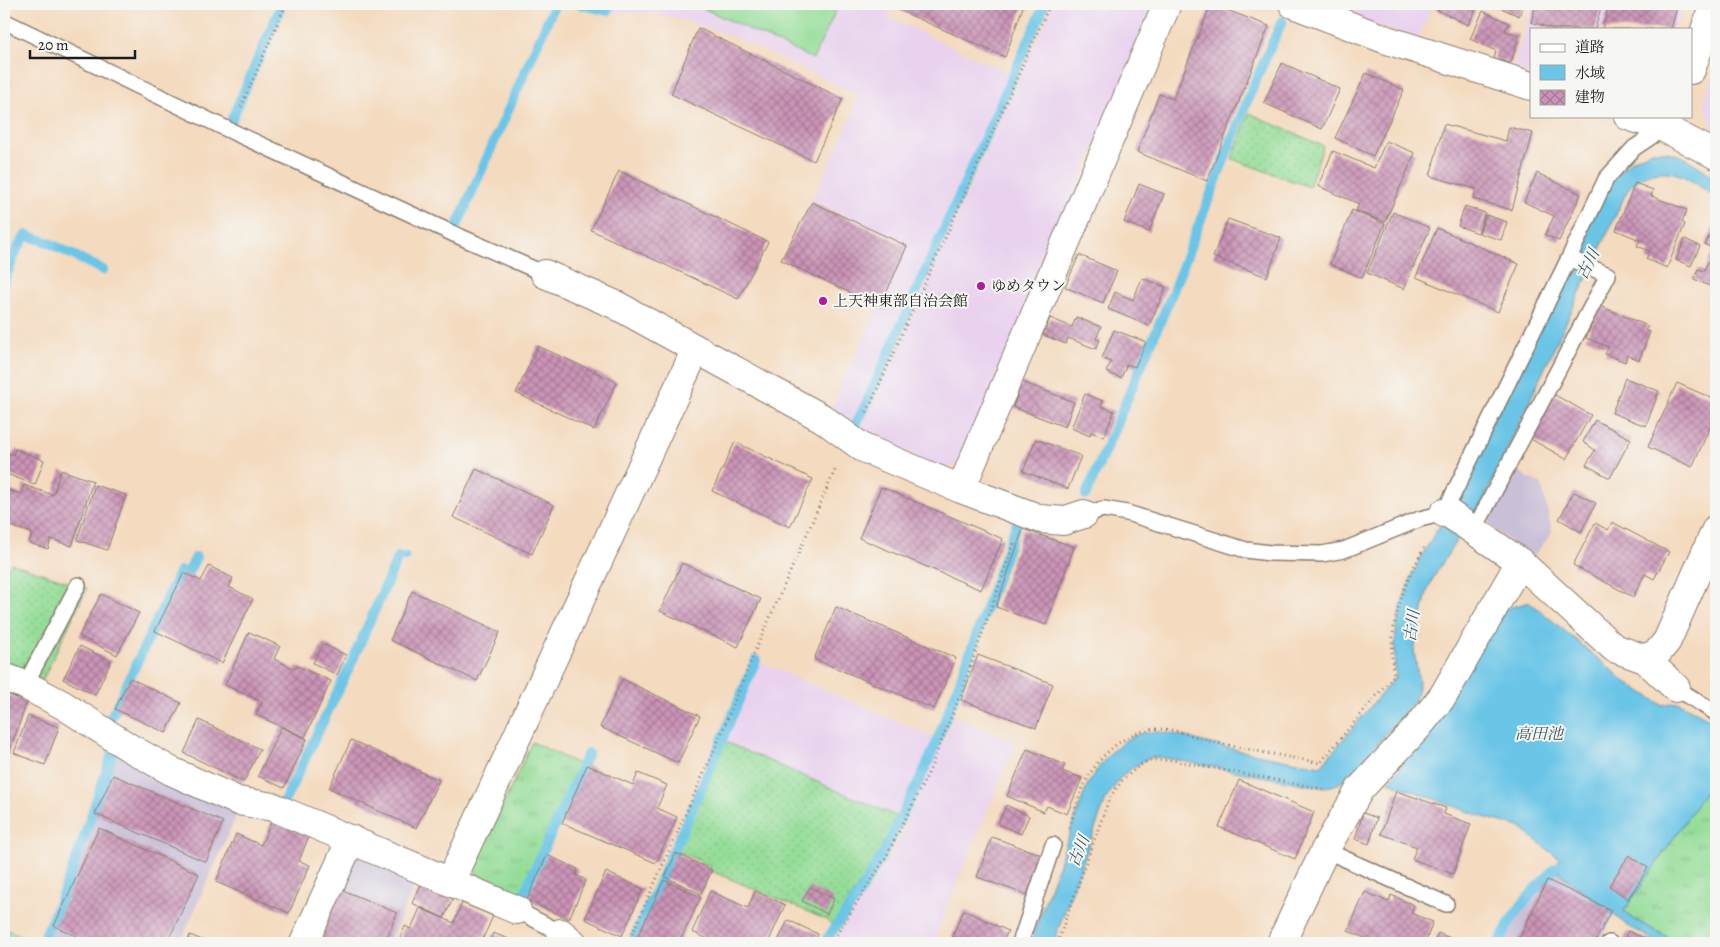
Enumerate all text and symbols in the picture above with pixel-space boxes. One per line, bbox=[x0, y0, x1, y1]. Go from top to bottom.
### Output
scale bar bbox=[30, 28, 135, 60]
legend bbox=[1530, 28, 1692, 118]
text: 20 m bbox=[38, 35, 69, 55]
text: 道路 bbox=[1575, 37, 1605, 57]
text: 水域 bbox=[1575, 63, 1605, 83]
text: 建物 bbox=[1575, 87, 1605, 107]
water label: 古川 bbox=[1571, 243, 1606, 284]
place label: ゆめタウン bbox=[991, 276, 1066, 296]
marker: ゆめタウン bbox=[975, 280, 987, 292]
place label: 上天神東部自治会館 bbox=[833, 291, 968, 311]
marker: 上天神東部自治会館 bbox=[817, 295, 829, 307]
water label: 古川 bbox=[1399, 607, 1425, 644]
water label: 高田池 bbox=[1515, 723, 1565, 745]
water label: 古川 bbox=[1063, 831, 1096, 870]

